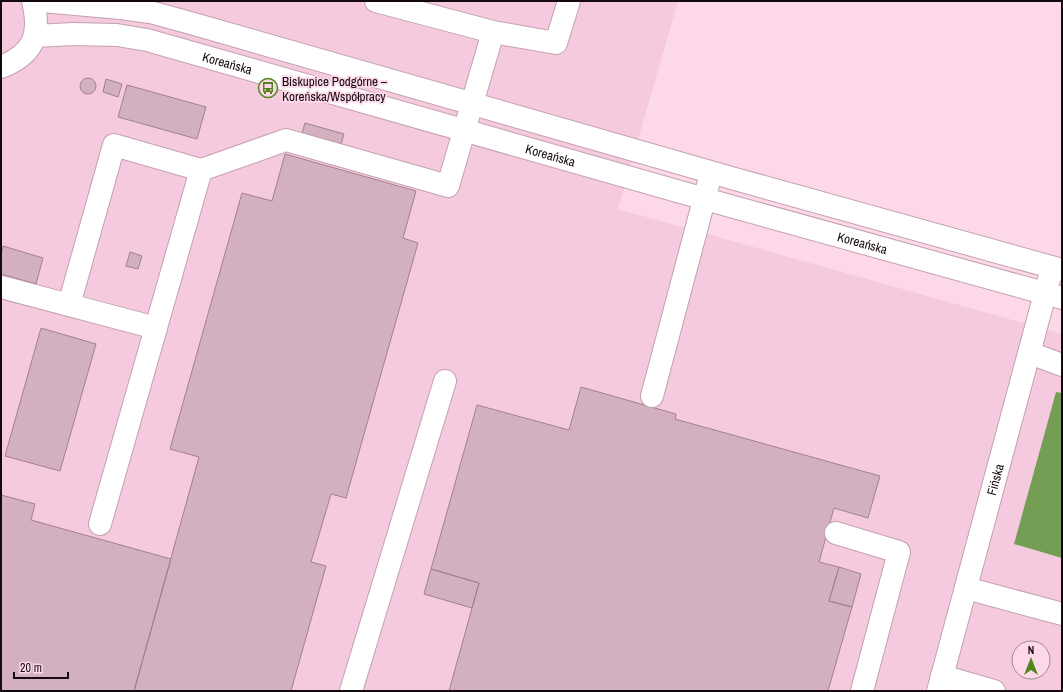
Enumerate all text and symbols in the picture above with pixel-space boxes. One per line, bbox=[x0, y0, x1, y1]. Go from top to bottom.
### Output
street label: Koreańska bbox=[200, 48, 254, 78]
place label: Biskupice Podgórne – Koreńska/Współpracy bbox=[282, 73, 387, 105]
bus stop icon: Biskupice Podgórne – Koreńska/Współpracy bbox=[257, 77, 279, 99]
street label: Koreańska bbox=[524, 140, 577, 170]
street label: Koreańska bbox=[835, 228, 889, 258]
street label: Fińska bbox=[983, 462, 1007, 497]
north arrow bbox=[1011, 640, 1051, 680]
text: N bbox=[1028, 643, 1034, 657]
scale bar bbox=[14, 654, 68, 680]
text: 20 m bbox=[20, 660, 42, 676]

